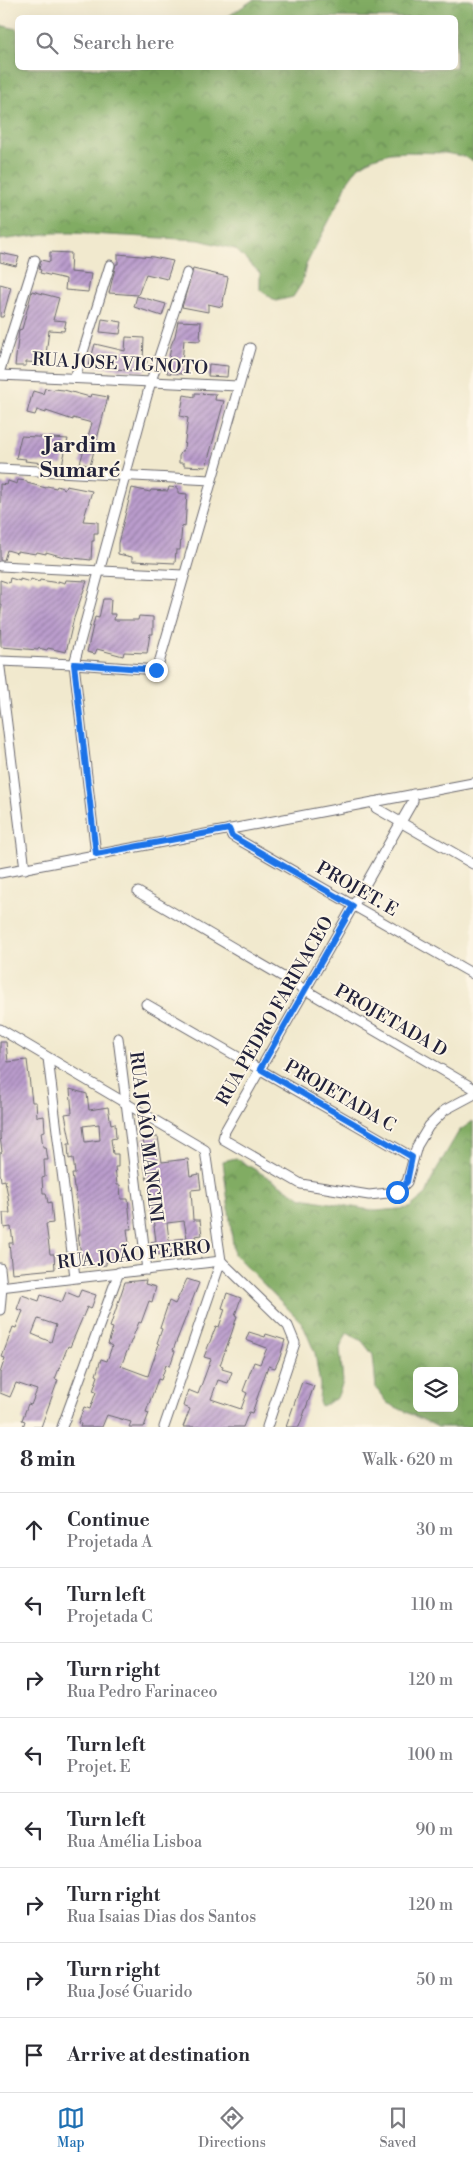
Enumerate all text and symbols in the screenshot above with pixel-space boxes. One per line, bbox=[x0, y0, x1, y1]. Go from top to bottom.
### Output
search box bbox=[15, 15, 458, 70]
icon: search bbox=[33, 29, 61, 57]
text: Search here bbox=[73, 31, 174, 55]
street label: RUA JOSE VIGNOTO bbox=[31, 348, 209, 380]
district label: Jardim Sumaré bbox=[40, 432, 121, 484]
route end bbox=[145, 659, 168, 682]
street label: PROJET. E bbox=[312, 856, 402, 922]
street label: RUA PEDRO FARINACEO bbox=[211, 912, 339, 1110]
street label: PROJETADA D bbox=[331, 979, 451, 1063]
street label: RUA JOÃO MANCINI bbox=[124, 1050, 169, 1224]
street label: PROJETADA C bbox=[280, 1055, 400, 1137]
route start bbox=[386, 1181, 409, 1204]
street label: RUA JOÃO FERRO bbox=[56, 1234, 212, 1275]
map controls bbox=[413, 1367, 458, 1412]
button: layers bbox=[413, 1367, 458, 1412]
text: 8 min bbox=[20, 1447, 75, 1473]
text: Walk · 620 m bbox=[362, 1450, 453, 1470]
text: Continue bbox=[67, 1508, 150, 1532]
icon: ahead bbox=[20, 1516, 48, 1544]
text: 30 m bbox=[416, 1520, 453, 1540]
text: Projetada A bbox=[67, 1532, 153, 1552]
text: Turn left bbox=[67, 1583, 146, 1607]
icon: left bbox=[20, 1591, 48, 1619]
text: 110 m bbox=[411, 1595, 453, 1615]
text: Projetada C bbox=[67, 1607, 153, 1627]
text: Turn right bbox=[67, 1658, 160, 1682]
icon: right bbox=[20, 1666, 48, 1694]
text: 120 m bbox=[409, 1670, 453, 1690]
text: Rua Pedro Farinaceo bbox=[67, 1682, 218, 1702]
text: Turn left bbox=[67, 1733, 146, 1757]
icon: left bbox=[20, 1741, 48, 1769]
text: 100 m bbox=[408, 1745, 453, 1765]
text: Projet. E bbox=[67, 1757, 131, 1777]
text: Turn left bbox=[67, 1808, 146, 1832]
icon: left bbox=[20, 1816, 48, 1844]
text: 90 m bbox=[415, 1820, 453, 1840]
text: Rua Amélia Lisboa bbox=[67, 1832, 202, 1852]
text: Turn right bbox=[67, 1883, 160, 1907]
icon: right bbox=[20, 1891, 48, 1919]
text: 120 m bbox=[409, 1895, 453, 1915]
text: Rua Isaias Dias dos Santos bbox=[67, 1907, 256, 1927]
text: Turn right bbox=[67, 1958, 160, 1982]
icon: right bbox=[20, 1966, 48, 1994]
text: 50 m bbox=[416, 1970, 453, 1990]
text: Rua José Guarido bbox=[67, 1982, 192, 2002]
icon: arrive bbox=[20, 2041, 48, 2069]
text: Arrive at destination bbox=[67, 2043, 250, 2067]
tab: Map bbox=[57, 2104, 85, 2152]
tab: Directions bbox=[198, 2104, 266, 2152]
tab: Saved bbox=[379, 2104, 416, 2152]

